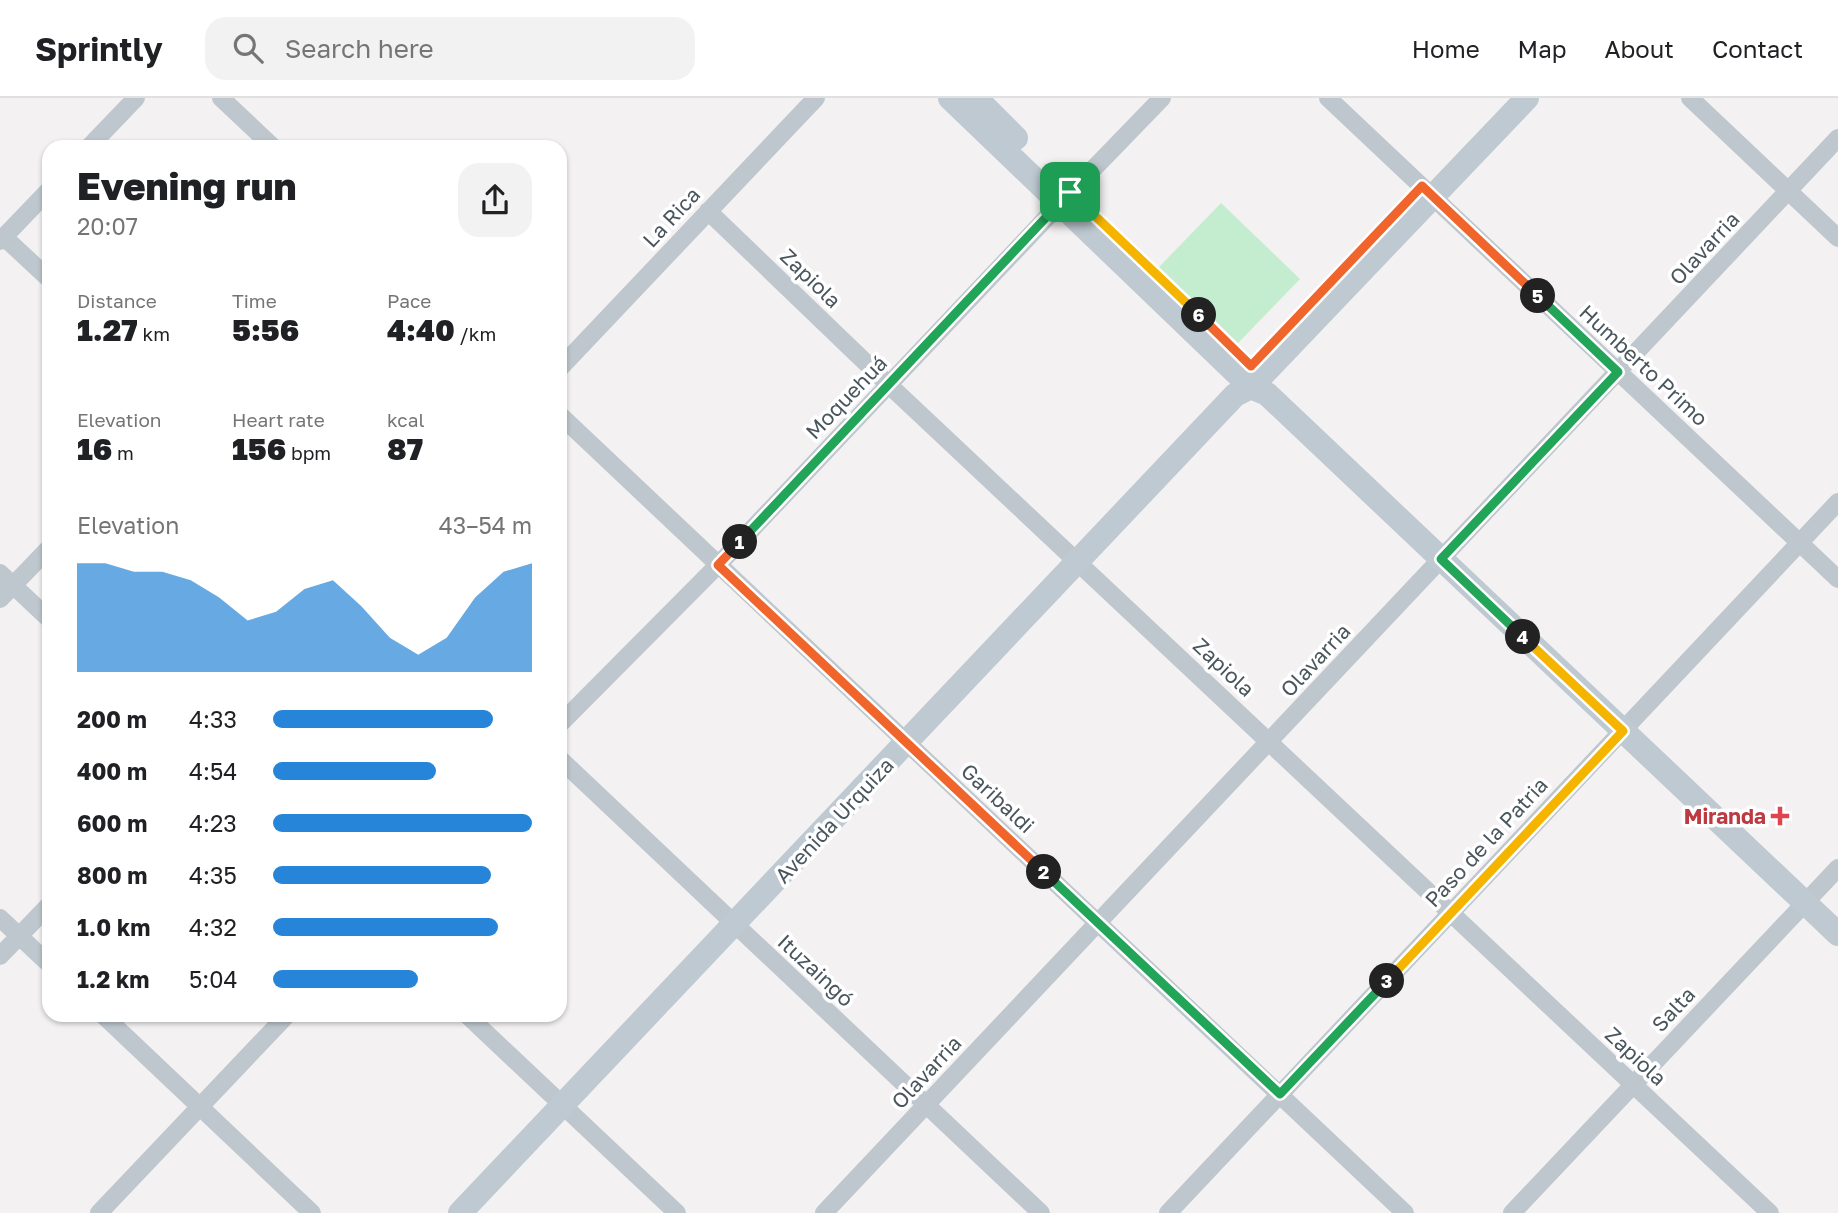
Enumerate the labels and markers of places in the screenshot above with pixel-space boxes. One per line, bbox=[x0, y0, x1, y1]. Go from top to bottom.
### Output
pin bbox=[1040, 162, 1100, 222]
pin: 5 bbox=[1520, 278, 1556, 314]
pin: 6 bbox=[1182, 298, 1216, 332]
pin: 1 bbox=[722, 524, 758, 560]
pin: 4 bbox=[1506, 620, 1540, 654]
place label: Miranda bbox=[1684, 803, 1766, 829]
marker: Miranda bbox=[1772, 808, 1788, 824]
pin: 2 bbox=[1026, 854, 1062, 890]
pin: 3 bbox=[1370, 964, 1404, 998]

